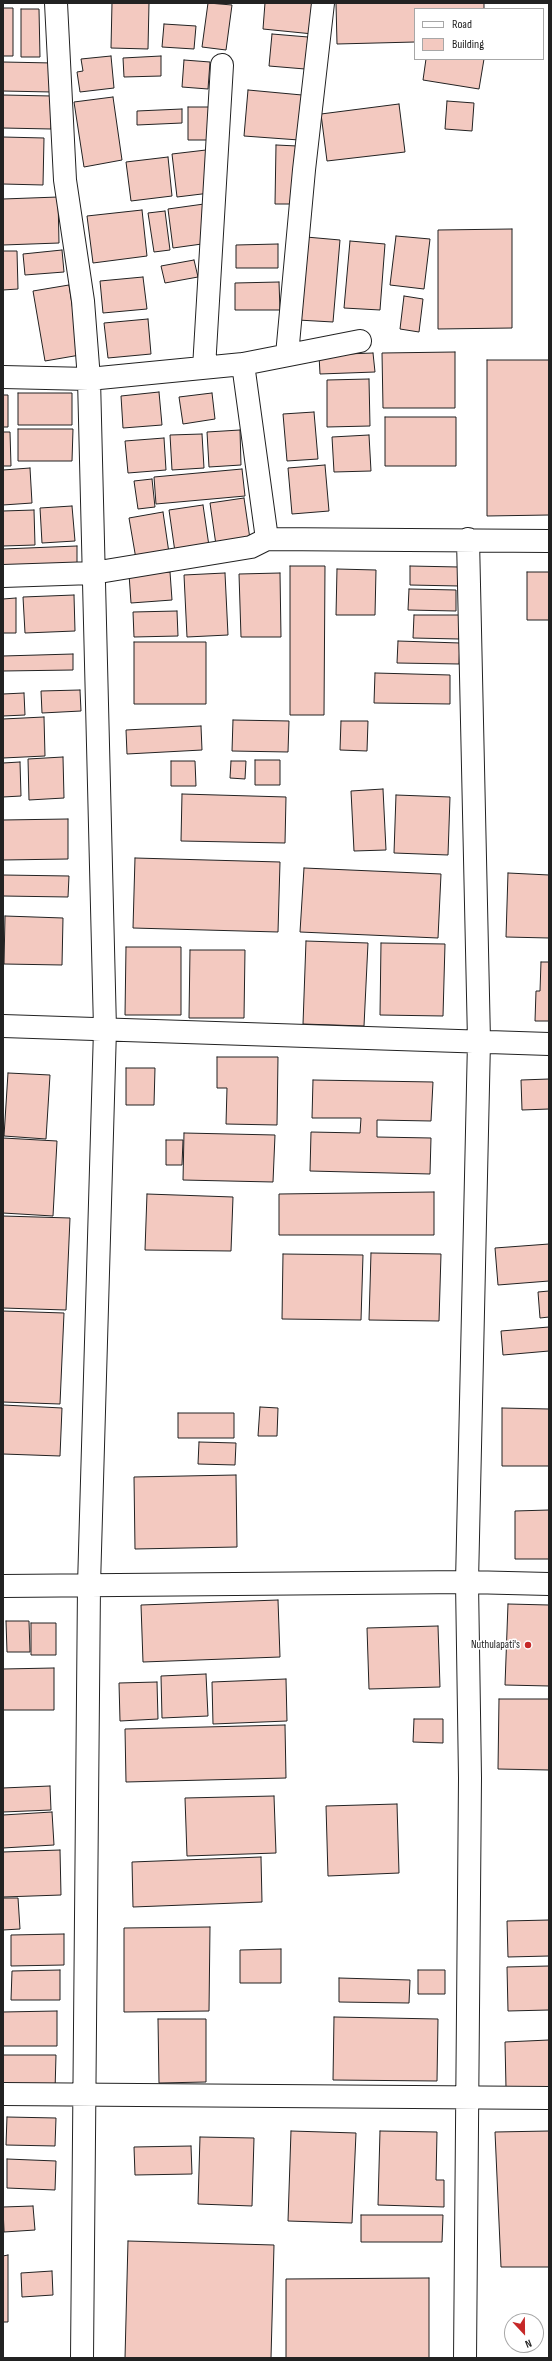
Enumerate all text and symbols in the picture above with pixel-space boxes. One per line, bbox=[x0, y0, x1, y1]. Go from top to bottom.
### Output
legend bbox=[414, 8, 544, 60]
text: Road bbox=[452, 17, 472, 32]
text: Building bbox=[452, 37, 484, 52]
place label: Nuthulapati's bbox=[471, 1638, 520, 1652]
marker: Nuthulapati's bbox=[523, 1640, 533, 1650]
north arrow bbox=[504, 2313, 544, 2353]
text: N bbox=[523, 2337, 533, 2351]

